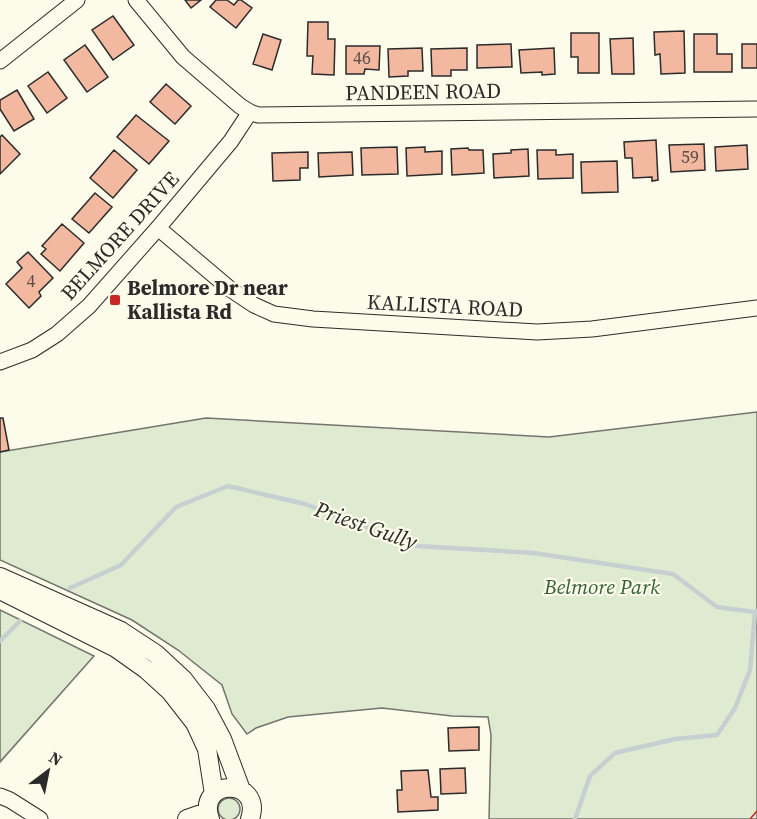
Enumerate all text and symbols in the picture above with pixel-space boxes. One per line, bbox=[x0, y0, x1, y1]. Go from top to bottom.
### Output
house number: 46 bbox=[353, 45, 371, 70]
street label: PANDEEN ROAD bbox=[345, 76, 501, 107]
house number: 59 bbox=[681, 144, 699, 169]
street label: BELMORE DRIVE bbox=[54, 165, 185, 306]
house number: 4 bbox=[27, 268, 36, 293]
place label: Belmore Dr near Kallista Rd bbox=[127, 273, 288, 326]
street label: KALLISTA ROAD bbox=[366, 287, 524, 324]
marker: Belmore Dr near Kallista Rd bbox=[108, 293, 122, 307]
water label: Priest Gully bbox=[310, 493, 422, 557]
park label: Belmore Park bbox=[543, 572, 660, 601]
north arrow bbox=[18, 741, 78, 801]
text: N bbox=[45, 746, 67, 771]

